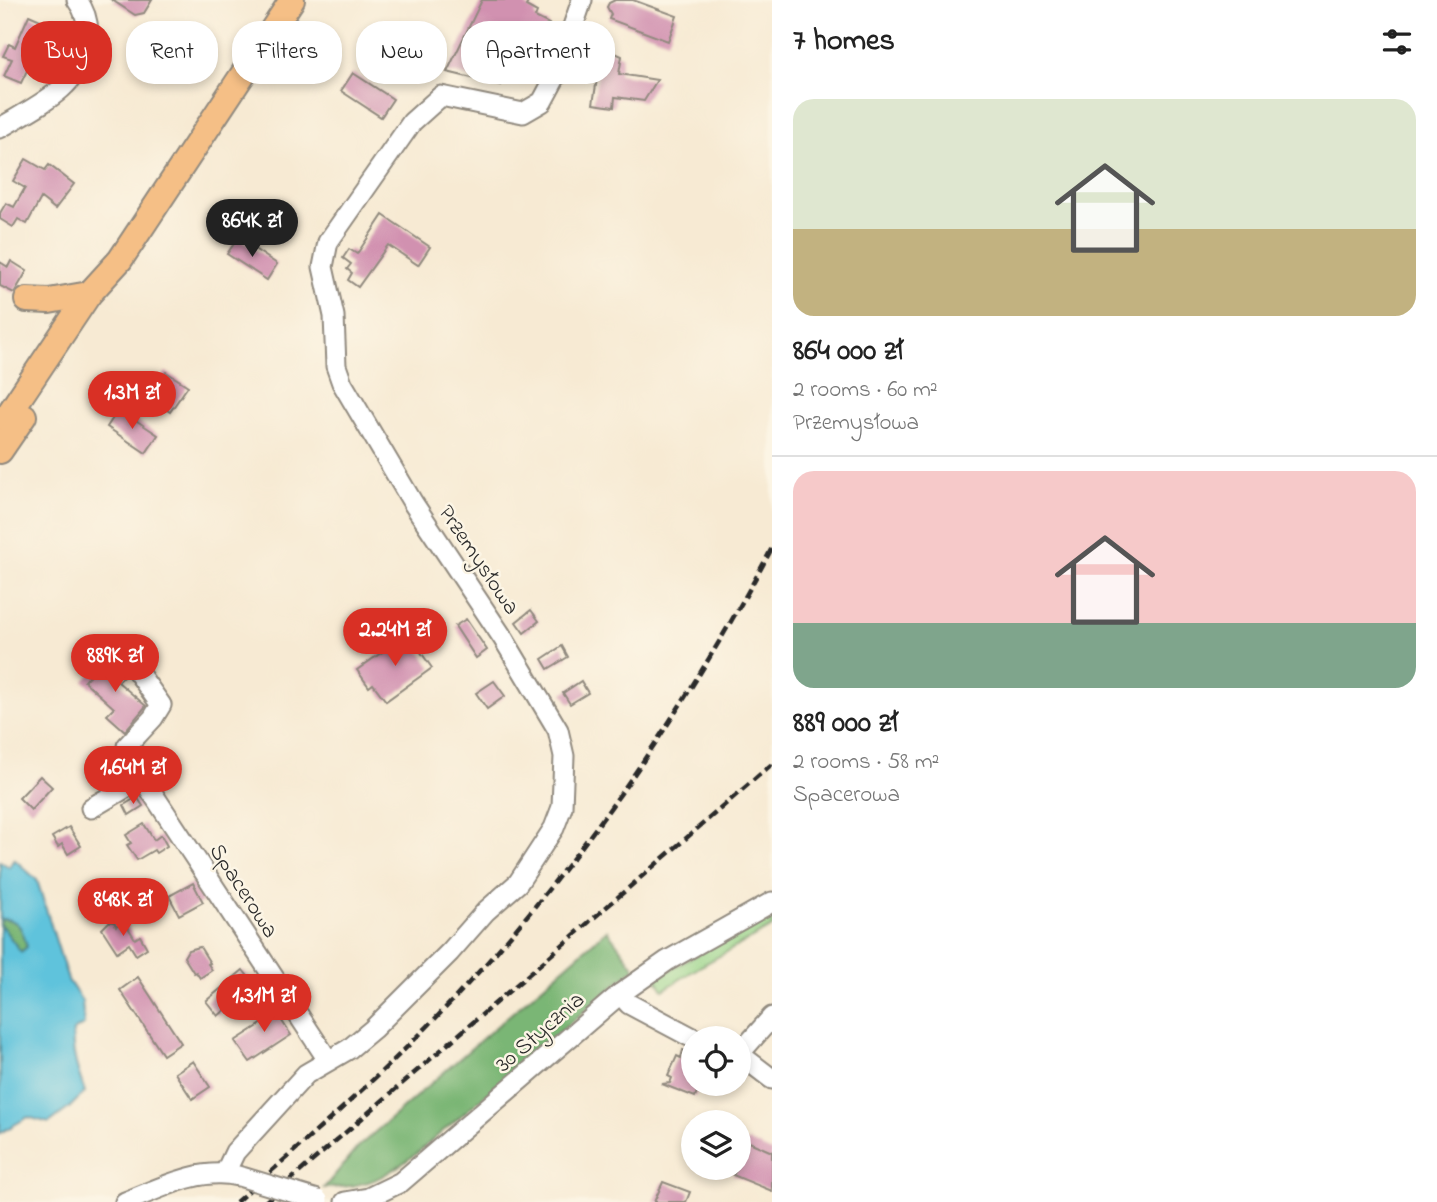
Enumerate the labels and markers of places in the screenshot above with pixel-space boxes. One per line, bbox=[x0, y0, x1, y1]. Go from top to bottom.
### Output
pin: 864K zł bbox=[187, 200, 317, 259]
pin: 1.3M zł bbox=[67, 372, 197, 431]
pin: 2.24M zł bbox=[323, 608, 467, 668]
pin: 889K zł bbox=[50, 634, 180, 694]
pin: 1.64M zł bbox=[61, 746, 205, 806]
pin: 848K zł bbox=[58, 878, 188, 938]
pin: 1.31M zł bbox=[192, 974, 336, 1034]

